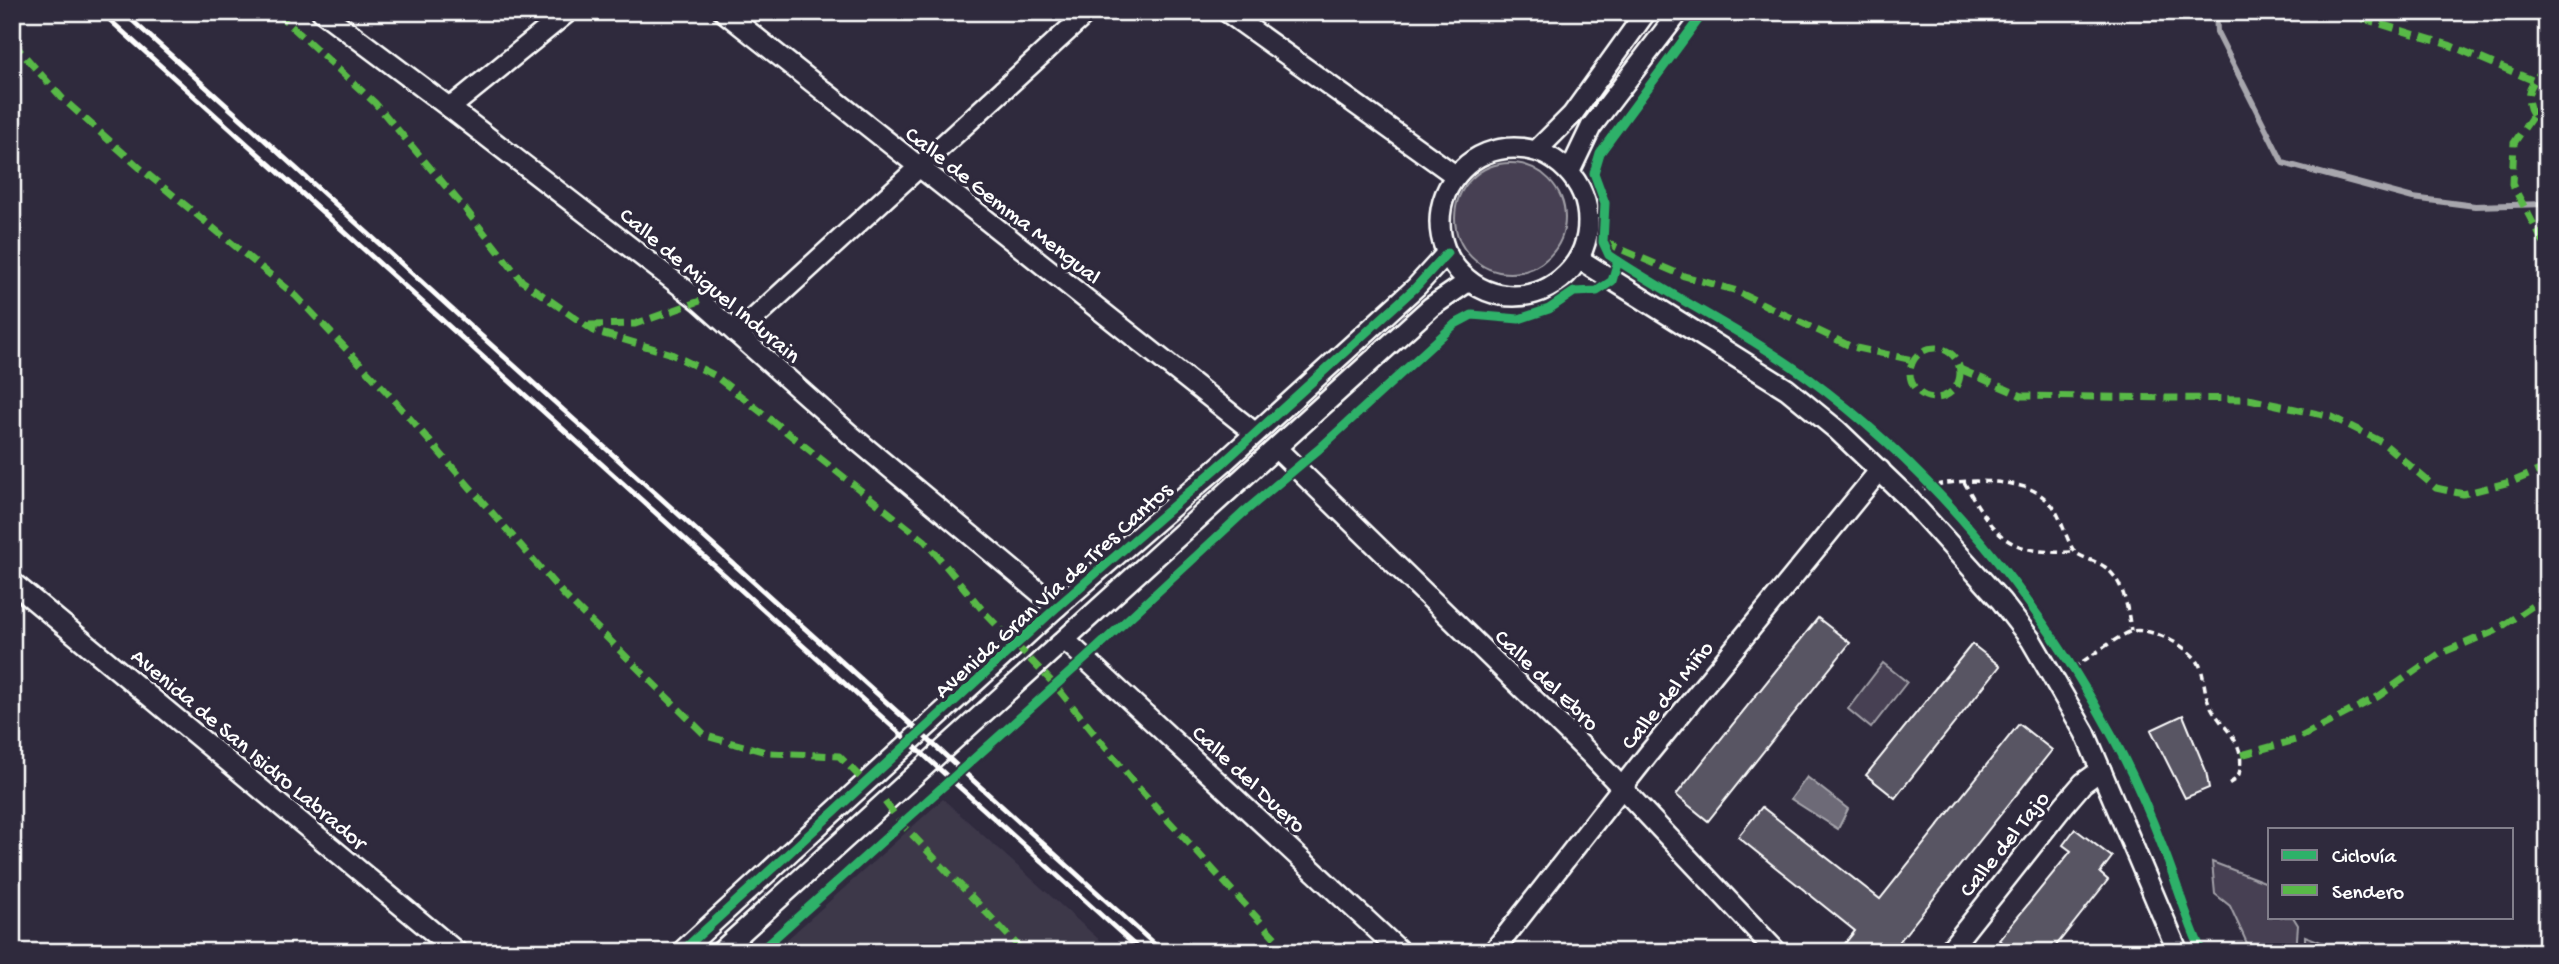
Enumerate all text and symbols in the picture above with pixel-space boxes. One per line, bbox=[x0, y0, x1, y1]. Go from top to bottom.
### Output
street label: Calle de Gemma Mengual bbox=[898, 122, 1105, 292]
street label: Calle de Miguel Indurain bbox=[613, 203, 805, 370]
street label: Avenida Gran Vía de Tres Cantos bbox=[930, 477, 1179, 706]
street label: Calle del Ebro bbox=[1488, 625, 1604, 738]
street label: Calle del Miño bbox=[1617, 636, 1721, 756]
street label: Avenida de San Isidro Labrador bbox=[124, 644, 373, 858]
street label: Calle del Duero bbox=[1185, 721, 1310, 840]
street label: Calle del Tajo bbox=[1955, 787, 2057, 904]
legend bbox=[2268, 828, 2514, 918]
text: Ciclovía bbox=[2332, 846, 2397, 871]
text: Sendero bbox=[2332, 882, 2404, 907]

